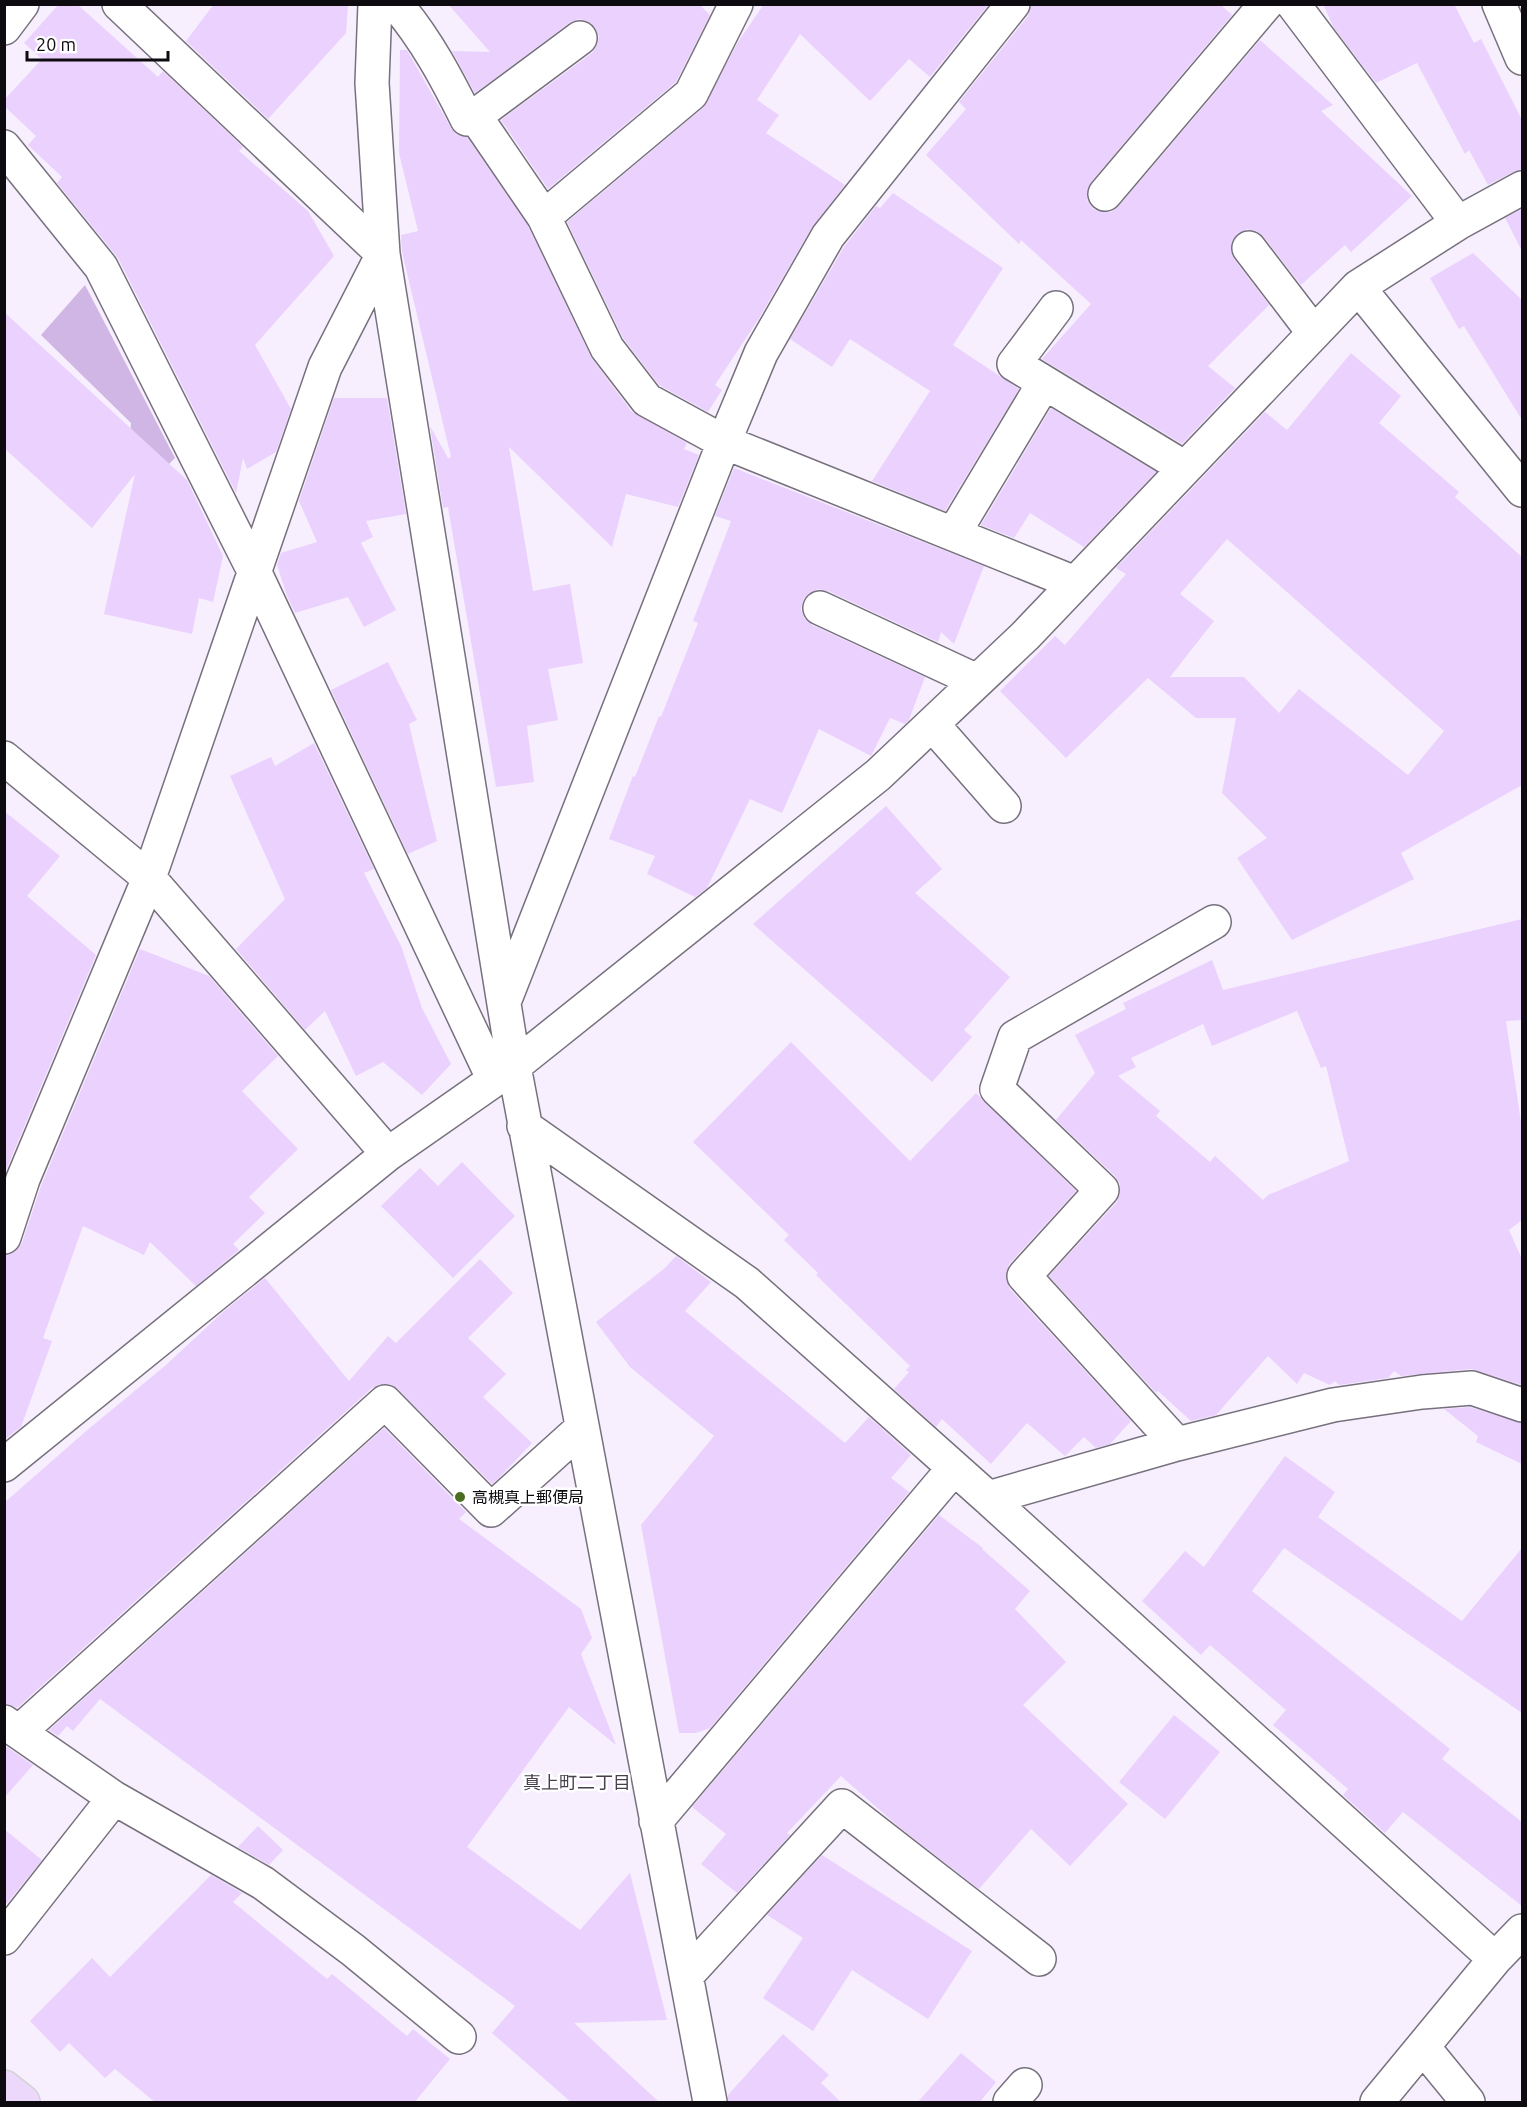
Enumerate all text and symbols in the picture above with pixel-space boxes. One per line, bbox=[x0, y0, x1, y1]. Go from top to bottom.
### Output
scale bar bbox=[27, 24, 168, 62]
text: 20 m bbox=[36, 34, 76, 54]
place label: 高槻真上郵便局 bbox=[472, 1488, 584, 1506]
marker: 高槻真上郵便局 bbox=[453, 1490, 467, 1504]
district label: 真上町二丁目 bbox=[523, 1772, 631, 1792]

